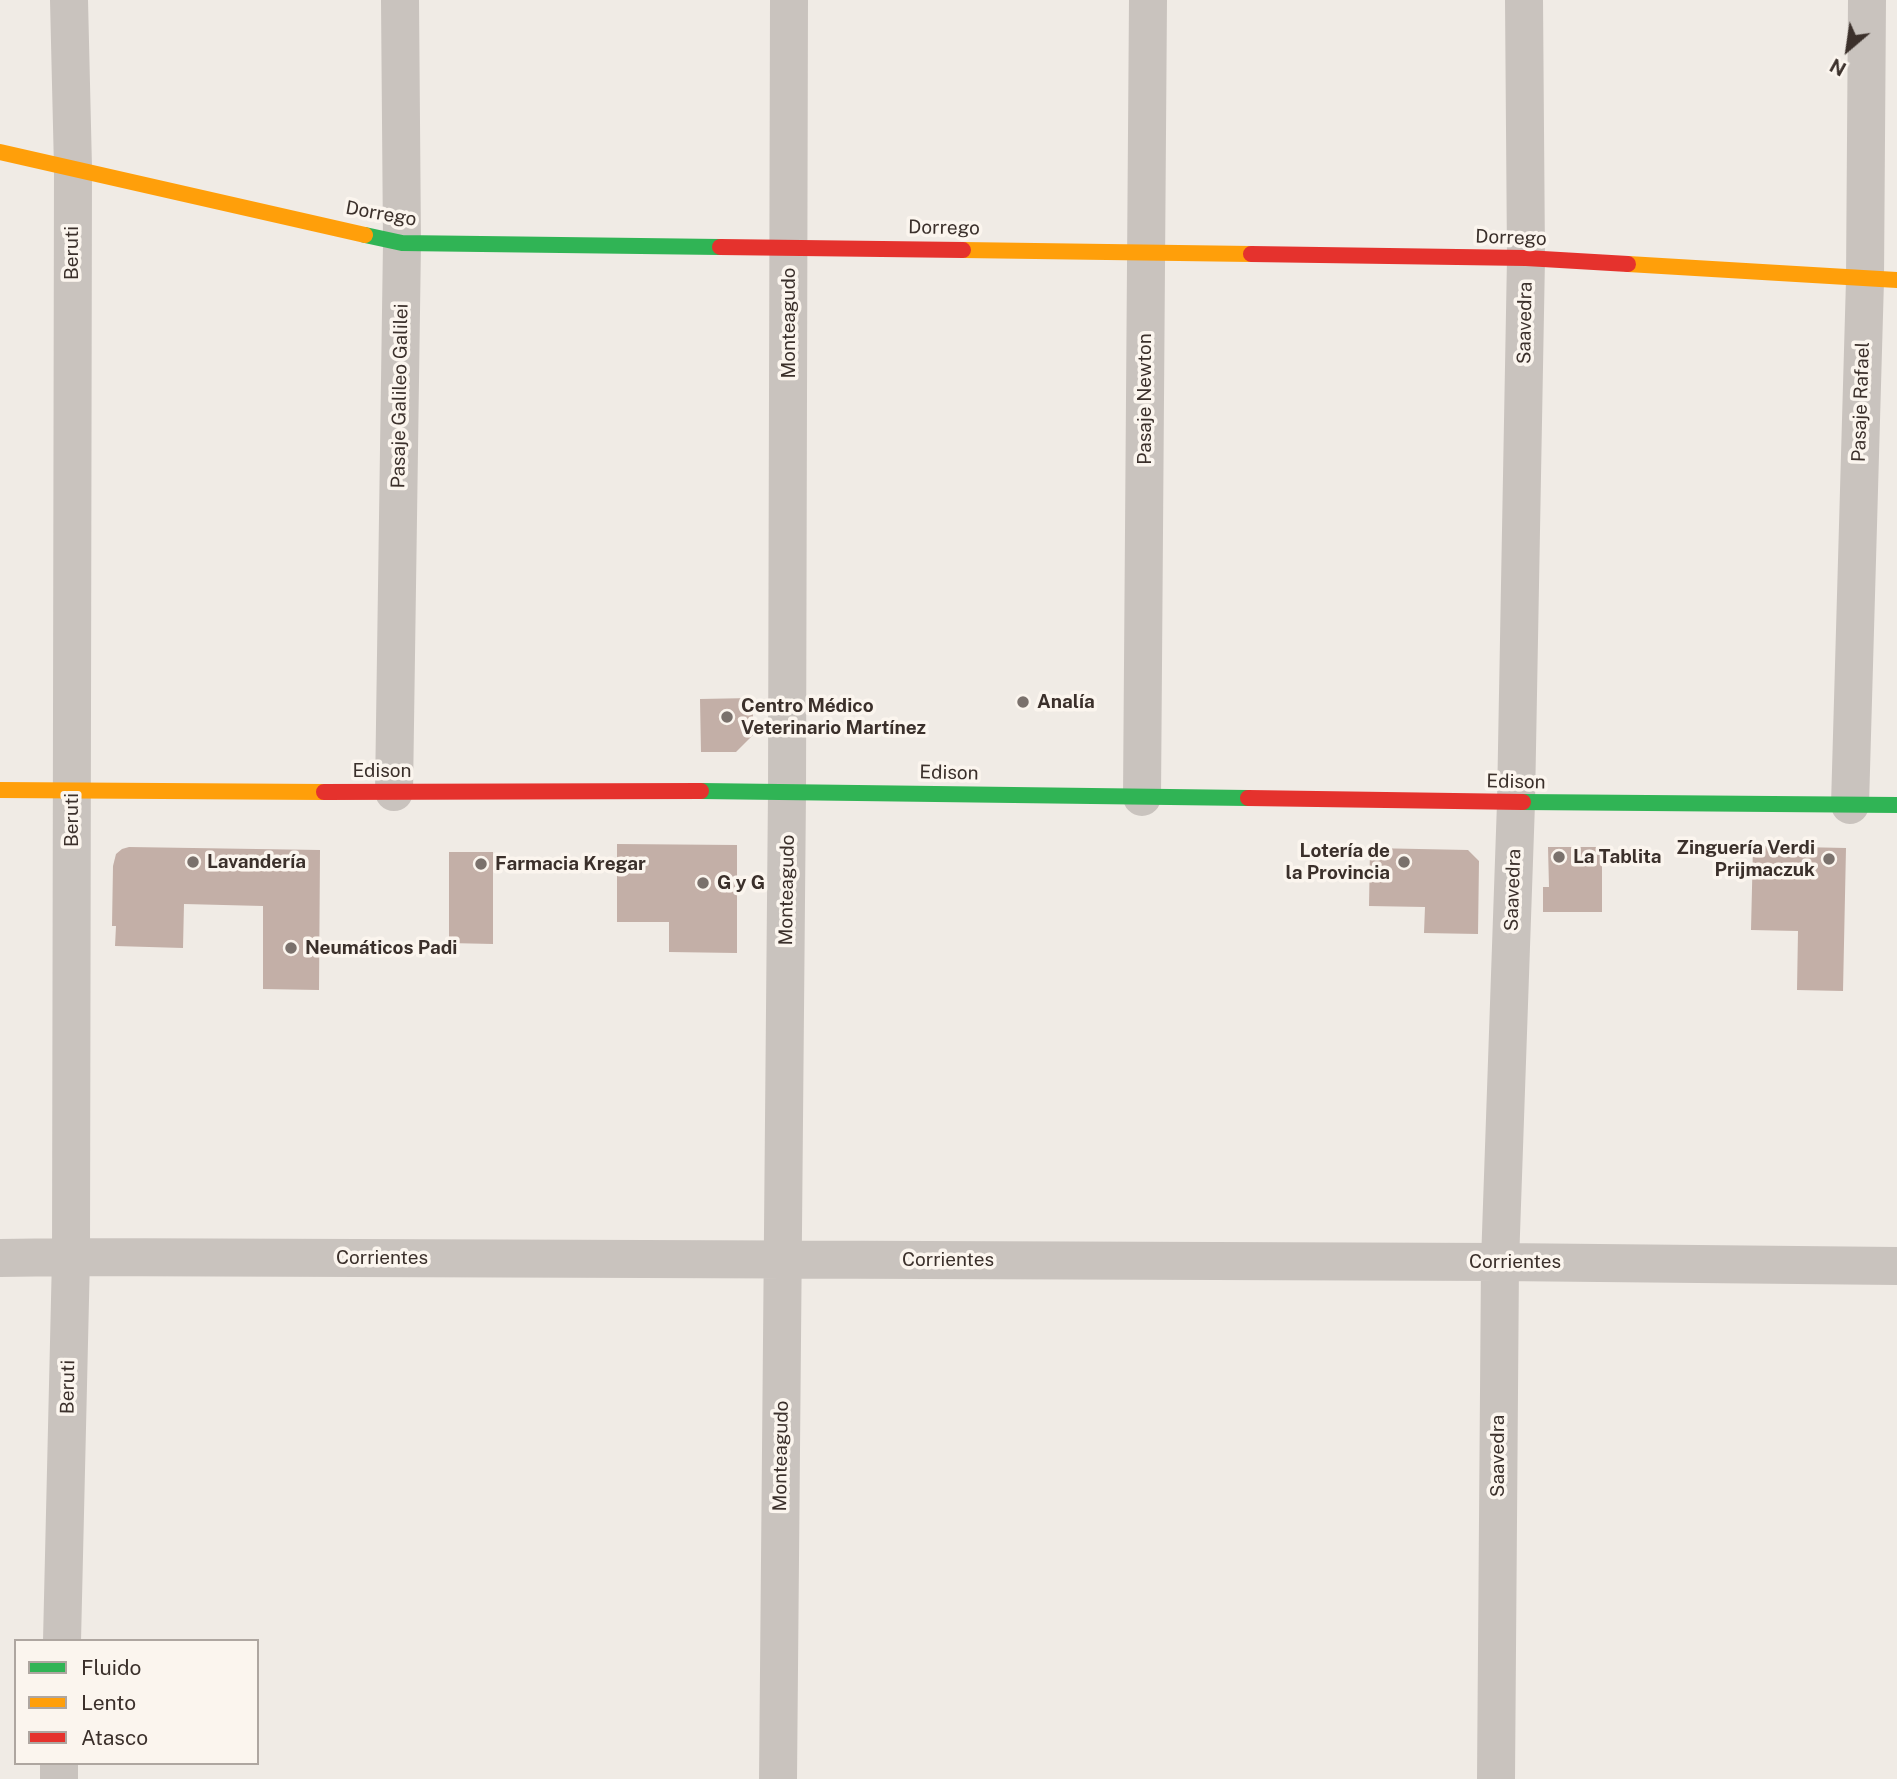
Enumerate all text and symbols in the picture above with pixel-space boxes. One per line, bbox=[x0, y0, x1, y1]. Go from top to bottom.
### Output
north arrow bbox=[1813, 14, 1883, 84]
text: N bbox=[1826, 54, 1850, 81]
street label: Dorrego bbox=[344, 197, 418, 231]
street label: Dorrego bbox=[908, 216, 980, 240]
street label: Dorrego bbox=[1475, 225, 1547, 251]
street label: Beruti bbox=[61, 226, 83, 280]
street label: Monteagudo bbox=[778, 268, 800, 378]
street label: Saavedra bbox=[1513, 282, 1537, 364]
street label: Pasaje Galileo Galilei bbox=[387, 303, 413, 489]
street label: Pasaje Newton bbox=[1134, 333, 1156, 465]
street label: Pasaje Rafael bbox=[1848, 341, 1874, 463]
place label: Analía bbox=[1037, 691, 1095, 713]
marker: Analía bbox=[1015, 694, 1031, 710]
place label: Centro Médico Veterinario Martínez bbox=[741, 695, 926, 739]
marker: Centro Médico Veterinario Martínez bbox=[719, 709, 735, 725]
street label: Edison bbox=[352, 760, 412, 782]
street label: Edison bbox=[919, 761, 979, 785]
street label: Edison bbox=[1486, 770, 1546, 794]
street label: Beruti bbox=[61, 793, 83, 847]
street label: Monteagudo bbox=[775, 834, 799, 946]
place label: Zinguería Verdi Prijmaczuk bbox=[1676, 837, 1815, 881]
place label: Lotería de la Provincia bbox=[1285, 840, 1390, 884]
place label: La Tablita bbox=[1573, 846, 1662, 868]
street label: Saavedra bbox=[1500, 848, 1526, 932]
marker: La Tablita bbox=[1551, 849, 1567, 865]
place label: Lavandería bbox=[207, 851, 306, 873]
marker: Zinguería Verdi Prijmaczuk bbox=[1821, 851, 1837, 867]
place label: Farmacia Kregar bbox=[495, 853, 646, 875]
marker: Lavandería bbox=[185, 854, 201, 870]
marker: Lotería de la Provincia bbox=[1396, 854, 1412, 870]
marker: Farmacia Kregar bbox=[473, 856, 489, 872]
place label: G y G bbox=[717, 872, 765, 894]
marker: G y G bbox=[695, 875, 711, 891]
place label: Neumáticos Padi bbox=[305, 937, 457, 959]
marker: Neumáticos Padi bbox=[283, 940, 299, 956]
street label: Corrientes bbox=[336, 1247, 428, 1269]
street label: Corrientes bbox=[902, 1249, 994, 1271]
street label: Corrientes bbox=[1469, 1251, 1561, 1273]
street label: Beruti bbox=[56, 1360, 80, 1414]
street label: Monteagudo bbox=[769, 1400, 793, 1512]
street label: Saavedra bbox=[1487, 1415, 1509, 1497]
legend bbox=[14, 1639, 259, 1765]
text: Fluido bbox=[81, 1655, 141, 1680]
text: Lento bbox=[81, 1690, 136, 1715]
text: Atasco bbox=[81, 1725, 148, 1750]

